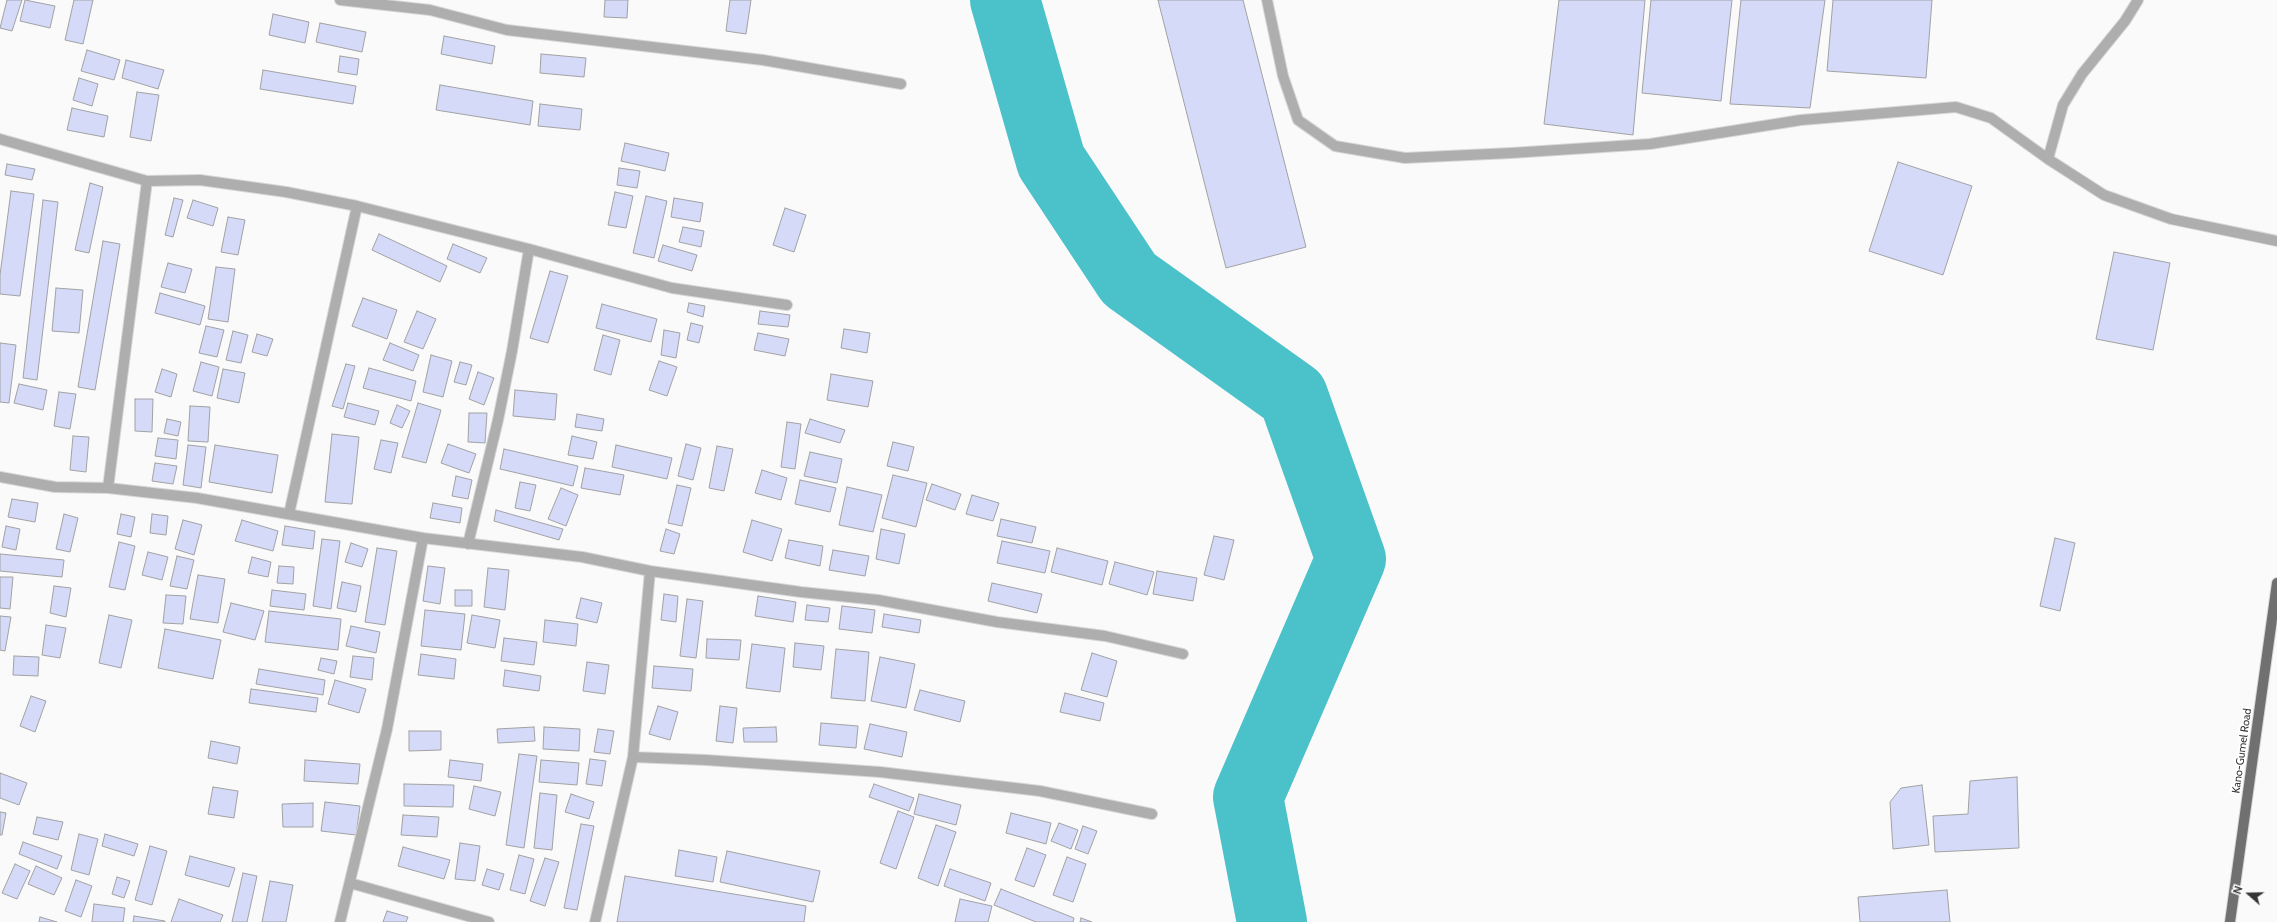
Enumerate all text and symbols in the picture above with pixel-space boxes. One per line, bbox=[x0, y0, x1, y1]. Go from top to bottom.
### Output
street label: Kano-Gumel Road bbox=[2230, 708, 2254, 794]
north arrow bbox=[2229, 874, 2269, 914]
text: N bbox=[2230, 884, 2246, 896]

